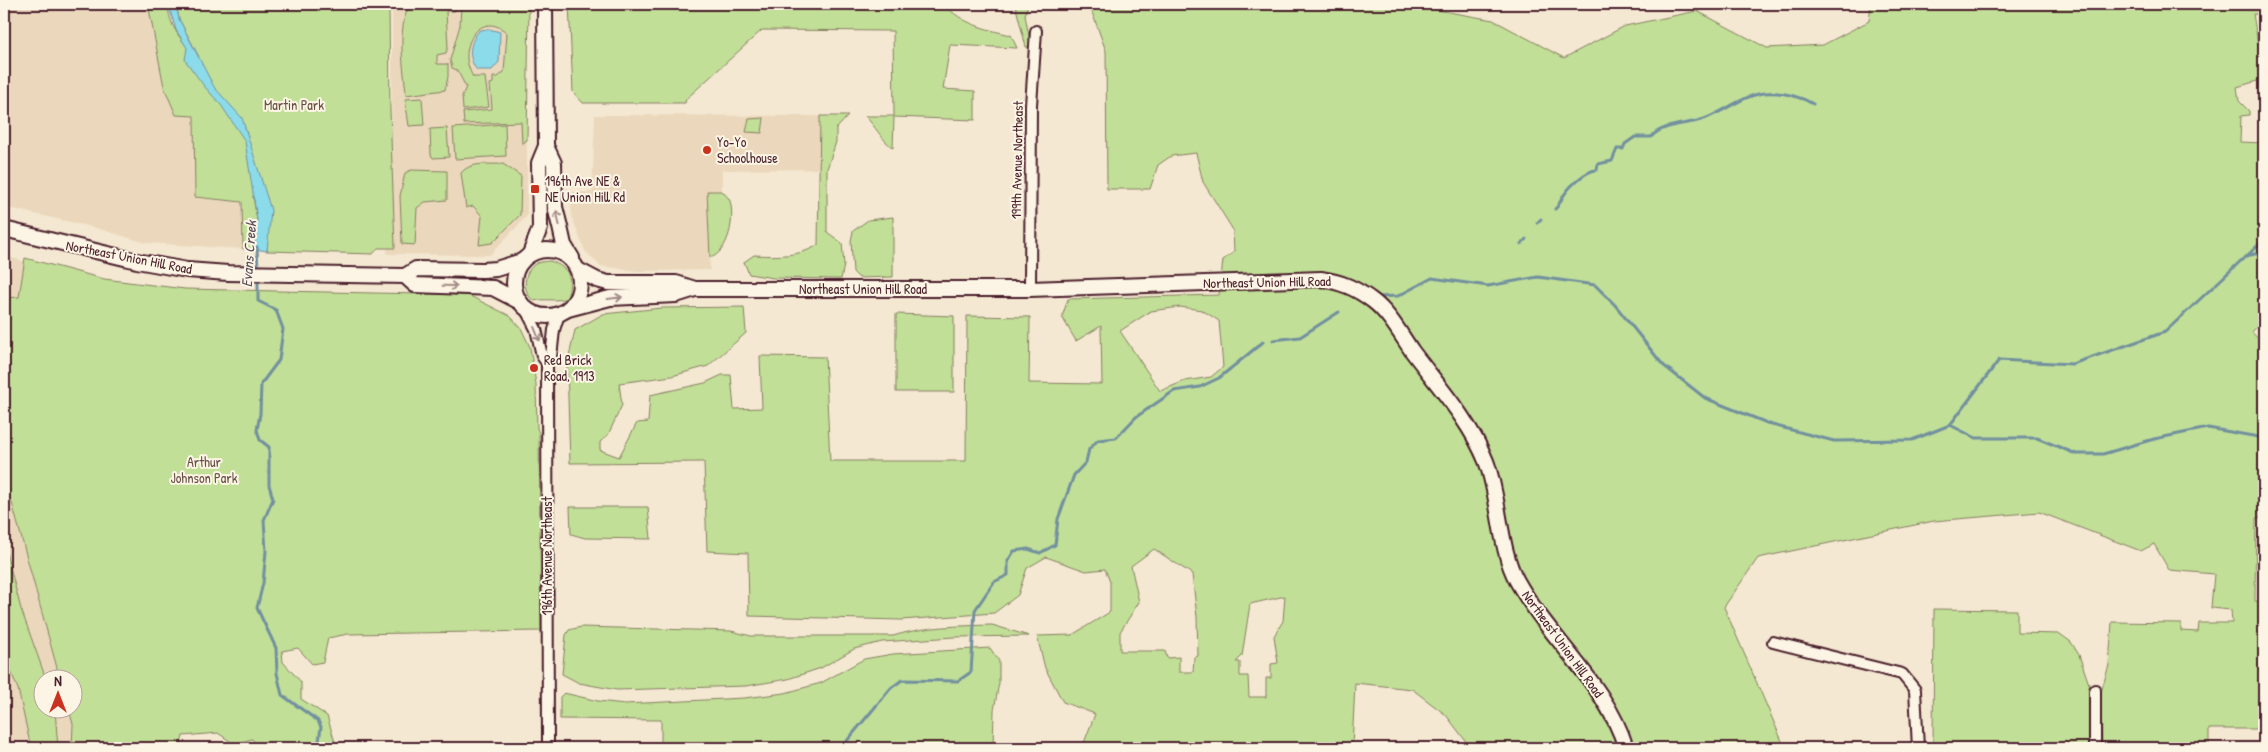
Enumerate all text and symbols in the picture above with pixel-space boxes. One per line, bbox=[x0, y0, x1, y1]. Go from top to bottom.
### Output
park label: Martin Park bbox=[264, 95, 324, 114]
street label: 199th Avenue Northeast bbox=[1006, 100, 1027, 219]
place label: Yo-Yo Schoolhouse bbox=[717, 132, 778, 167]
marker: Yo-Yo Schoolhouse bbox=[701, 144, 713, 156]
place label: 196th Ave NE & NE Union Hill Rd bbox=[545, 171, 626, 206]
marker: 196th Ave NE & NE Union Hill Rd bbox=[529, 183, 541, 195]
one-way arrow bbox=[553, 210, 562, 226]
water label: Evans Creek bbox=[236, 218, 261, 288]
street label: Northeast Union Hill Road bbox=[65, 235, 194, 278]
street label: Northeast Union Hill Road bbox=[1203, 271, 1332, 292]
street label: Northeast Union Hill Road bbox=[799, 279, 927, 298]
one-way arrow bbox=[442, 281, 458, 291]
one-way arrow bbox=[606, 293, 622, 303]
one-way arrow bbox=[533, 326, 542, 341]
place label: Red Brick Road, 1913 bbox=[544, 350, 595, 385]
marker: Red Brick Road, 1913 bbox=[528, 362, 540, 374]
park label: Arthur Johnson Park bbox=[170, 452, 238, 487]
street label: 196th Avenue Northeast bbox=[537, 496, 556, 615]
street label: Northeast Union Hill Road bbox=[1518, 586, 1609, 701]
north arrow bbox=[32, 670, 82, 720]
text: N bbox=[54, 671, 62, 690]

